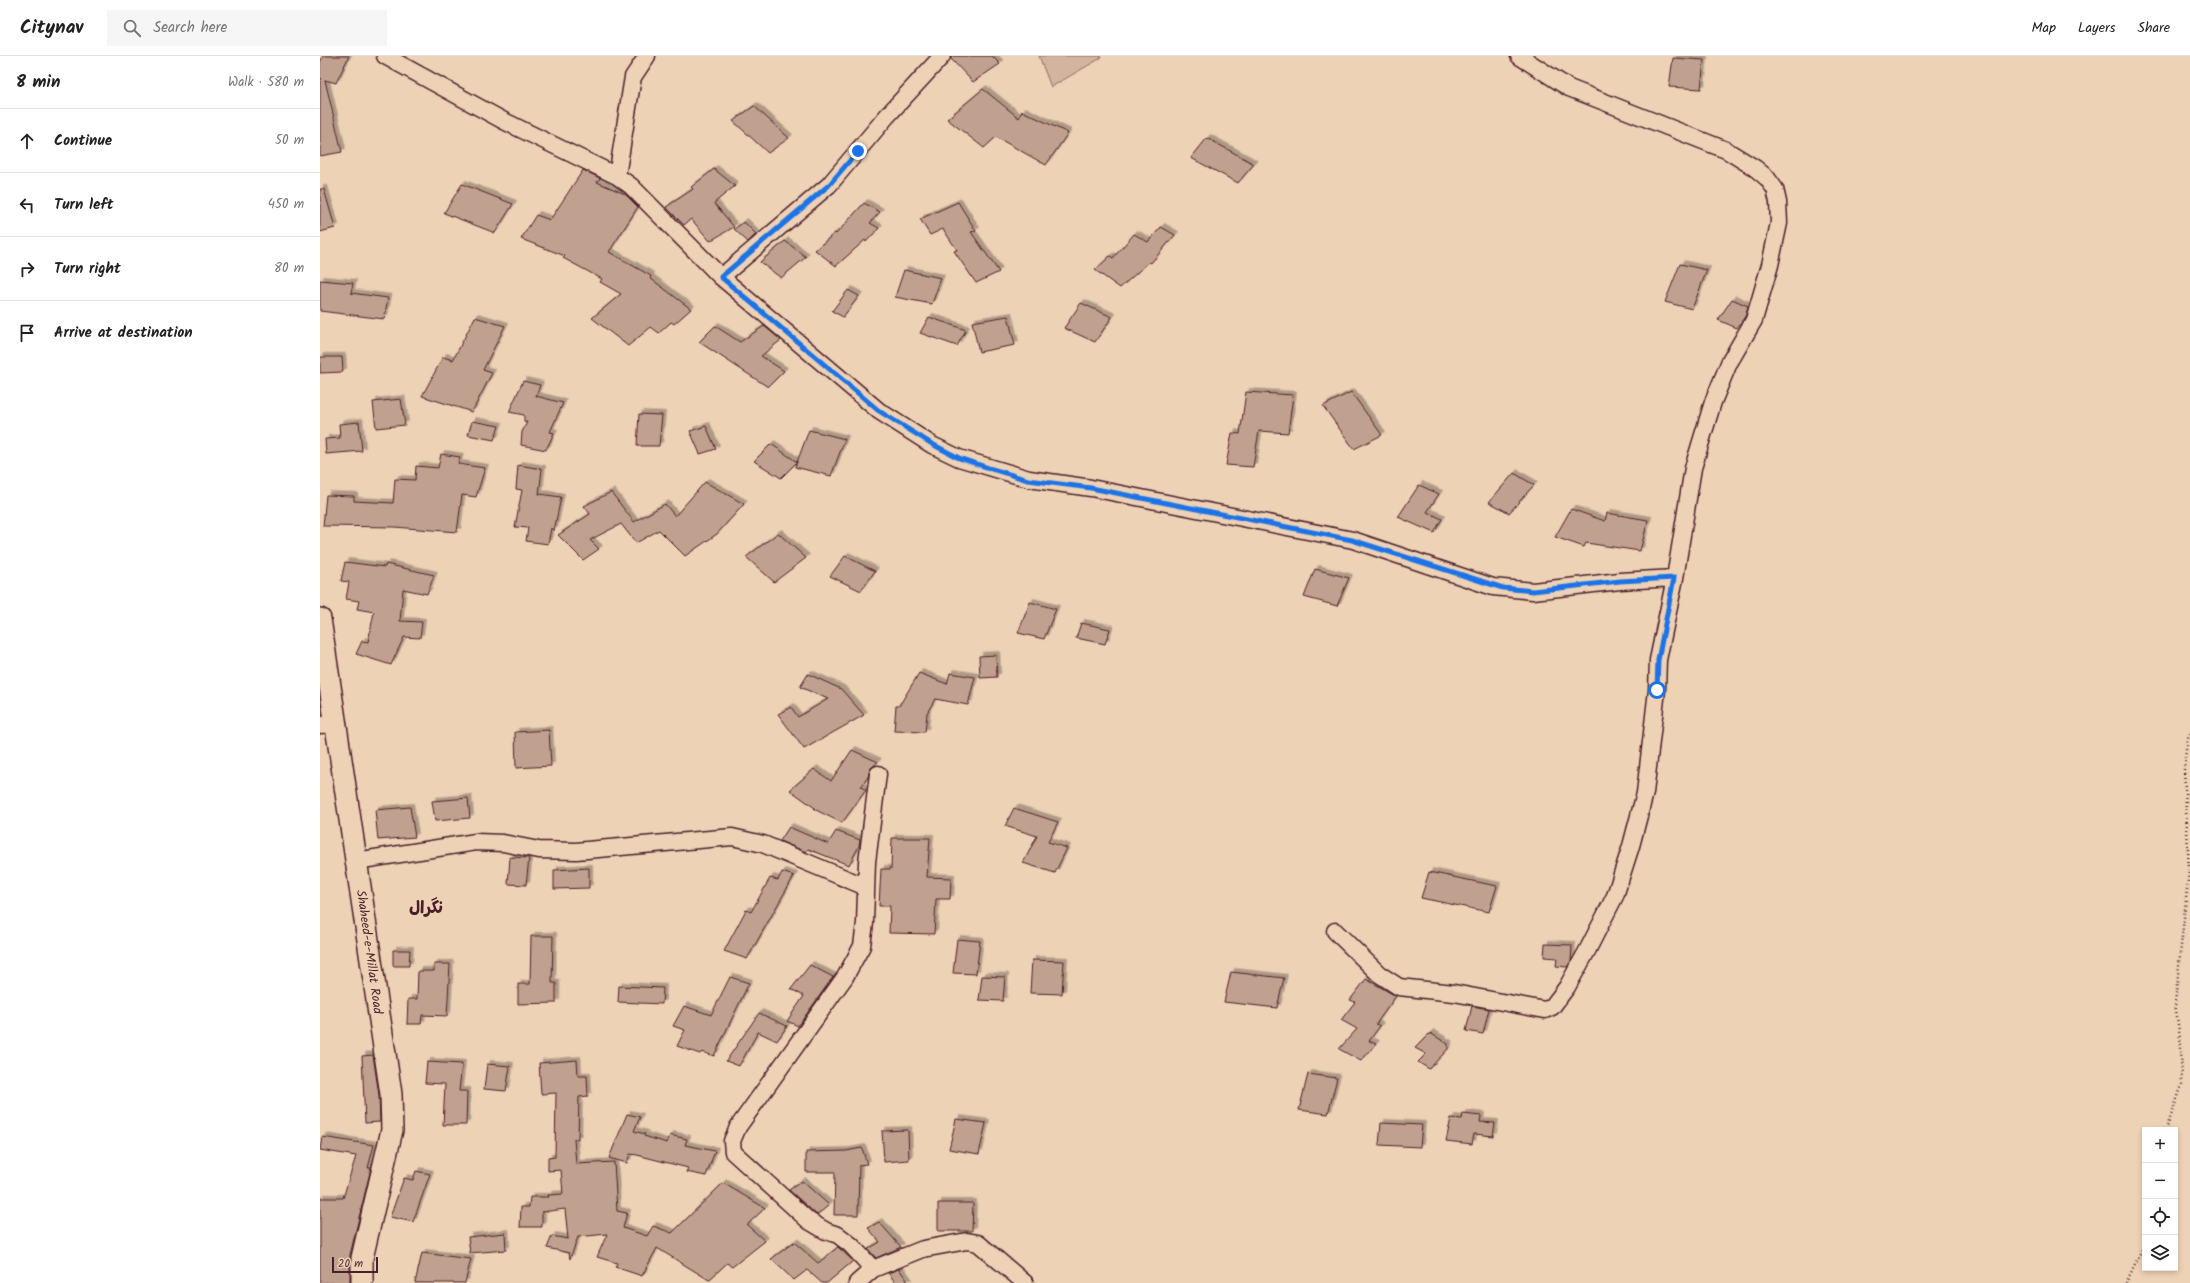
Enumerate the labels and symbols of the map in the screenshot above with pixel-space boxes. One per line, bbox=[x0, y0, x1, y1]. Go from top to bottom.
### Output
route end bbox=[849, 142, 867, 160]
route start bbox=[1648, 681, 1666, 699]
street label: Shaheed-e-Millat Road bbox=[350, 889, 388, 1016]
district label: نگرال bbox=[409, 895, 443, 922]
scale bar bbox=[332, 1255, 378, 1274]

